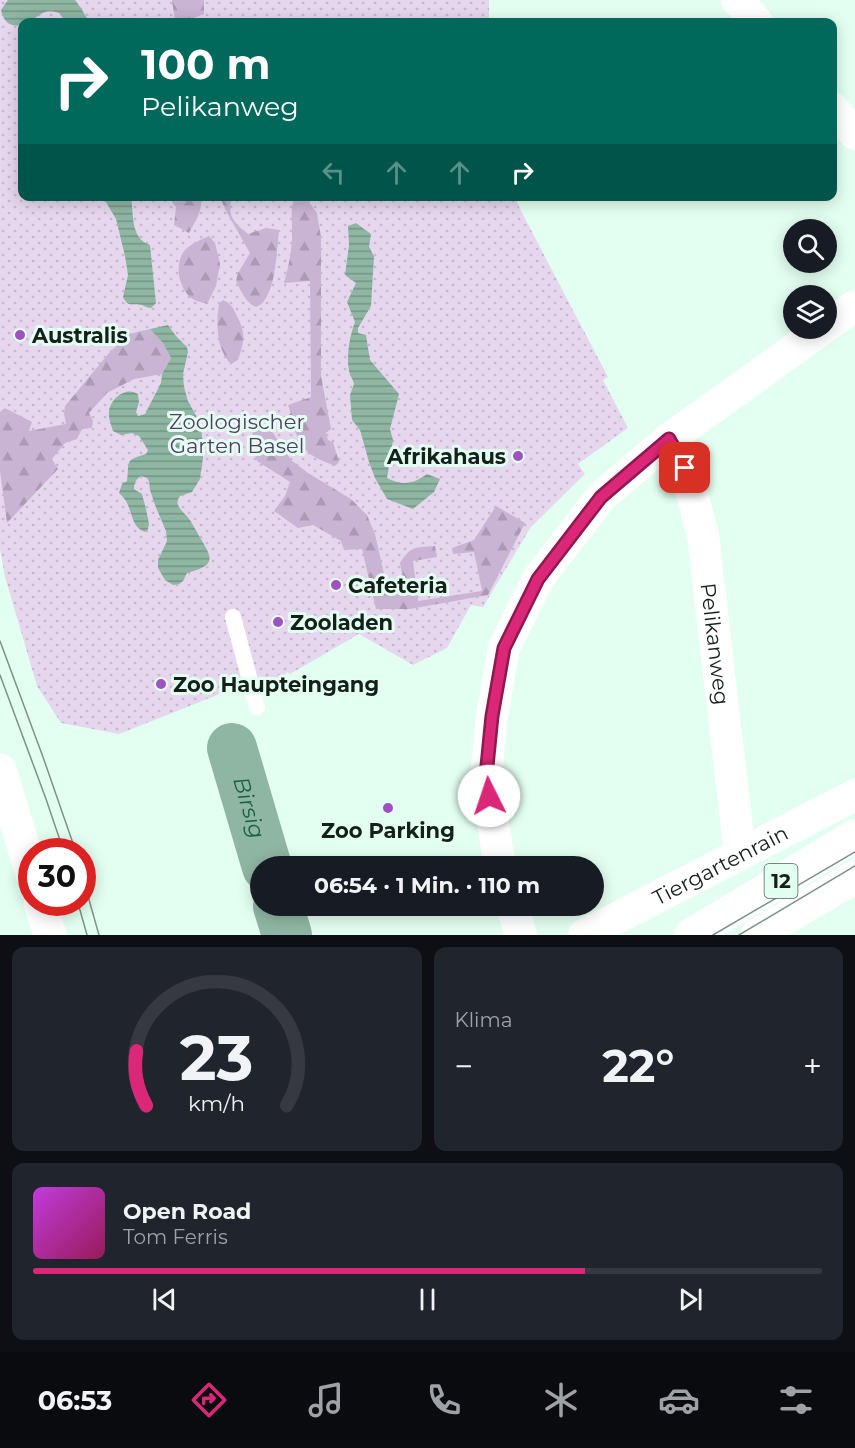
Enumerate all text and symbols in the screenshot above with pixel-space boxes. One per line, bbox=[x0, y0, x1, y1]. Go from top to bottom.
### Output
text: 100 m bbox=[141, 38, 270, 90]
icon: right bbox=[42, 42, 120, 120]
text: Pelikanweg bbox=[141, 90, 299, 123]
icon: left bbox=[317, 156, 350, 189]
icon: ahead bbox=[380, 156, 413, 189]
icon: ahead bbox=[443, 156, 476, 189]
icon: right bbox=[506, 156, 539, 189]
map controls bbox=[783, 219, 837, 339]
button: search bbox=[783, 219, 837, 273]
button: layers bbox=[783, 285, 837, 339]
place label: Australis bbox=[31, 323, 128, 348]
marker: Australis bbox=[13, 328, 27, 342]
park label: Zoologischer Garten Basel bbox=[169, 409, 305, 458]
pin bbox=[659, 442, 710, 493]
place label: Afrikahaus bbox=[386, 444, 506, 469]
marker: Afrikahaus bbox=[511, 449, 525, 463]
icon: arrive bbox=[668, 451, 701, 484]
place label: Cafeteria bbox=[348, 573, 448, 598]
marker: Cafeteria bbox=[329, 578, 343, 592]
street label: Pelikanweg bbox=[696, 581, 735, 706]
place label: Zooladen bbox=[290, 610, 393, 635]
marker: Zooladen bbox=[271, 615, 285, 629]
place label: Zoo Haupteingang bbox=[173, 672, 379, 697]
marker: Zoo Haupteingang bbox=[154, 677, 168, 691]
position arrow bbox=[457, 764, 521, 828]
water label: Birsig bbox=[228, 773, 271, 842]
marker: Zoo Parking bbox=[381, 801, 395, 815]
place label: Zoo Parking bbox=[321, 818, 455, 843]
street label: Tiergartenrain bbox=[648, 819, 792, 910]
speed limit sign: 30 bbox=[18, 838, 96, 916]
road number: 12 bbox=[764, 864, 798, 898]
text: 06:54 · 1 Min. · 110 m bbox=[314, 872, 540, 899]
text: Klima bbox=[455, 1008, 513, 1032]
text: 23 bbox=[180, 1020, 254, 1096]
text: 22° bbox=[602, 1038, 674, 1093]
text: − bbox=[455, 1046, 473, 1086]
text: + bbox=[803, 1046, 822, 1086]
text: km/h bbox=[188, 1090, 245, 1116]
text: Open Road bbox=[123, 1198, 251, 1225]
text: Tom Ferris bbox=[123, 1225, 228, 1249]
icon: previous bbox=[148, 1283, 181, 1316]
icon: pause bbox=[411, 1283, 444, 1316]
icon: next bbox=[674, 1283, 707, 1316]
icon: directions bbox=[188, 1379, 230, 1421]
icon: music bbox=[305, 1379, 347, 1421]
icon: phone bbox=[423, 1379, 465, 1421]
icon: climate bbox=[540, 1379, 582, 1421]
icon: car bbox=[658, 1379, 700, 1421]
icon: filters bbox=[775, 1379, 817, 1421]
text: 06:53 bbox=[38, 1384, 112, 1417]

